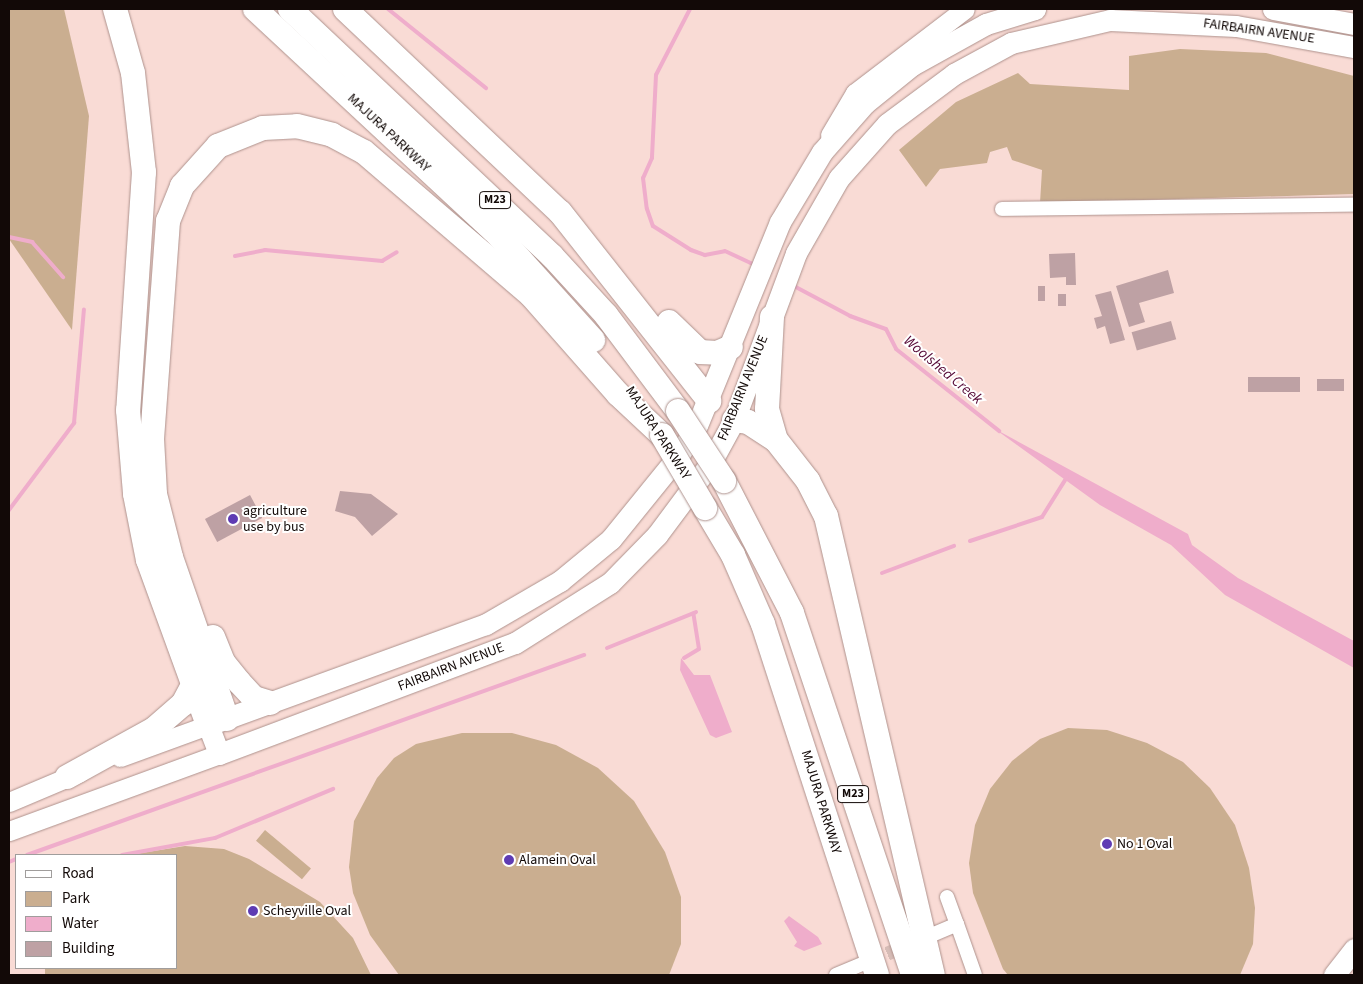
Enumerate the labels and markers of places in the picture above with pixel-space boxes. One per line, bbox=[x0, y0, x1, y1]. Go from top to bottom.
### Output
place label: agriculture use by bus bbox=[243, 503, 307, 536]
marker: agriculture use by bus bbox=[227, 513, 239, 525]
place label: No 1 Oval bbox=[1117, 836, 1172, 852]
marker: No 1 Oval bbox=[1101, 838, 1113, 850]
place label: Alamein Oval bbox=[519, 852, 596, 868]
marker: Alamein Oval bbox=[503, 854, 515, 866]
place label: Scheyville Oval bbox=[263, 903, 351, 919]
marker: Scheyville Oval bbox=[247, 905, 259, 917]

